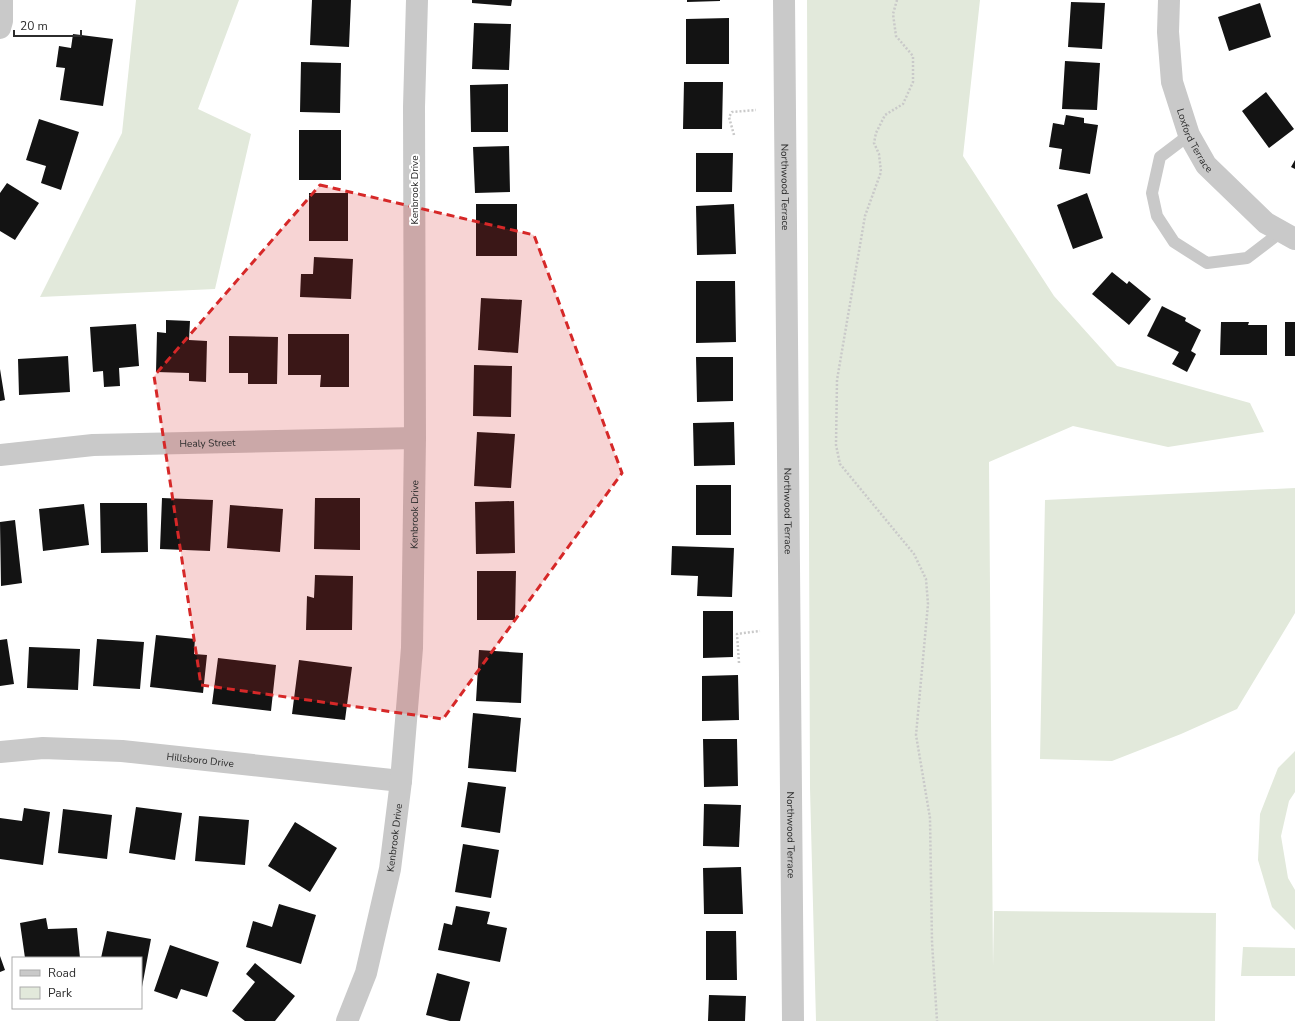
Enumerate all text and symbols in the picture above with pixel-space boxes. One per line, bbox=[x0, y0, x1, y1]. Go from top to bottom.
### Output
scale bar bbox=[14, 12, 81, 38]
text: 20 m bbox=[20, 18, 48, 34]
street label: Loxford Terrace bbox=[1173, 107, 1216, 176]
street label: Northwood Terrace bbox=[777, 144, 792, 230]
street label: Kenbrook Drive bbox=[408, 156, 422, 224]
street label: Healy Street bbox=[179, 436, 236, 451]
street label: Northwood Terrace bbox=[780, 468, 795, 554]
street label: Kenbrook Drive bbox=[407, 480, 422, 549]
street label: Hillsboro Drive bbox=[166, 750, 234, 771]
street label: Northwood Terrace bbox=[783, 792, 798, 878]
street label: Kenbrook Drive bbox=[384, 803, 406, 873]
legend bbox=[12, 957, 142, 1009]
text: Road bbox=[48, 965, 76, 981]
text: Park bbox=[48, 985, 73, 1001]

